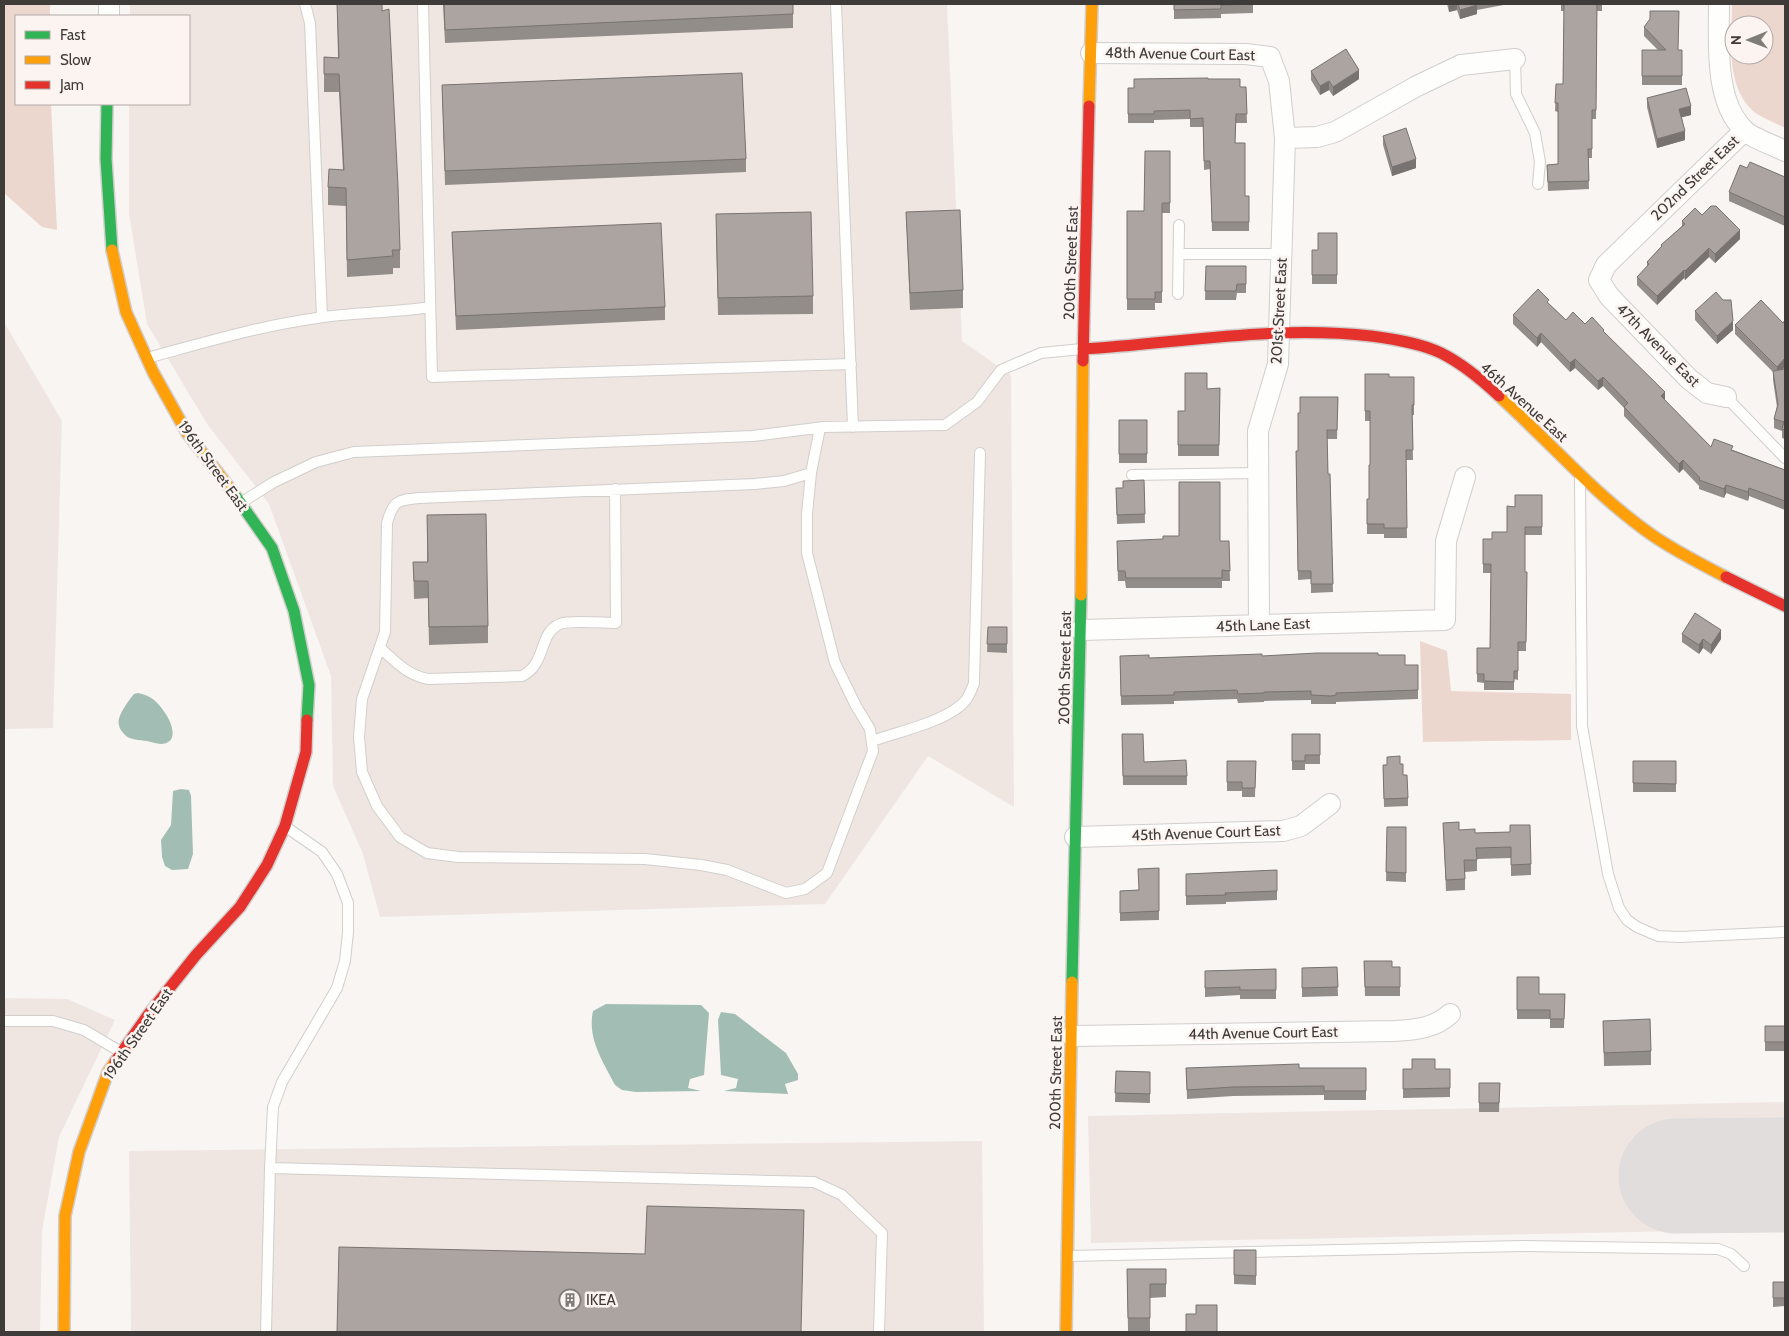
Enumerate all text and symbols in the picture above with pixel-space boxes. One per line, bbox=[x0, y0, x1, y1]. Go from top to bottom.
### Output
legend bbox=[15, 15, 190, 105]
north arrow bbox=[1724, 15, 1774, 65]
text: Fast bbox=[60, 26, 85, 44]
text: N bbox=[1727, 35, 1745, 45]
street label: 48th Avenue Court East bbox=[1105, 44, 1255, 64]
text: Slow bbox=[60, 51, 91, 69]
text: Jam bbox=[59, 76, 84, 94]
street label: 202nd Street East bbox=[1647, 132, 1743, 224]
street label: 200th Street East bbox=[1060, 206, 1082, 320]
street label: 201st Street East bbox=[1267, 257, 1291, 365]
street label: 47th Avenue East bbox=[1613, 300, 1703, 390]
street label: 46th Avenue East bbox=[1477, 358, 1571, 446]
street label: 196th Street East bbox=[174, 417, 252, 515]
street label: 200th Street East bbox=[1055, 611, 1075, 725]
street label: 45th Lane East bbox=[1216, 614, 1310, 636]
street label: 45th Avenue Court East bbox=[1131, 821, 1281, 845]
street label: 196th Street East bbox=[100, 985, 176, 1083]
street label: 200th Street East bbox=[1046, 1016, 1066, 1130]
street label: 44th Avenue Court East bbox=[1188, 1023, 1338, 1043]
building icon: IKEA bbox=[558, 1288, 582, 1312]
place label: IKEA bbox=[586, 1291, 617, 1309]

